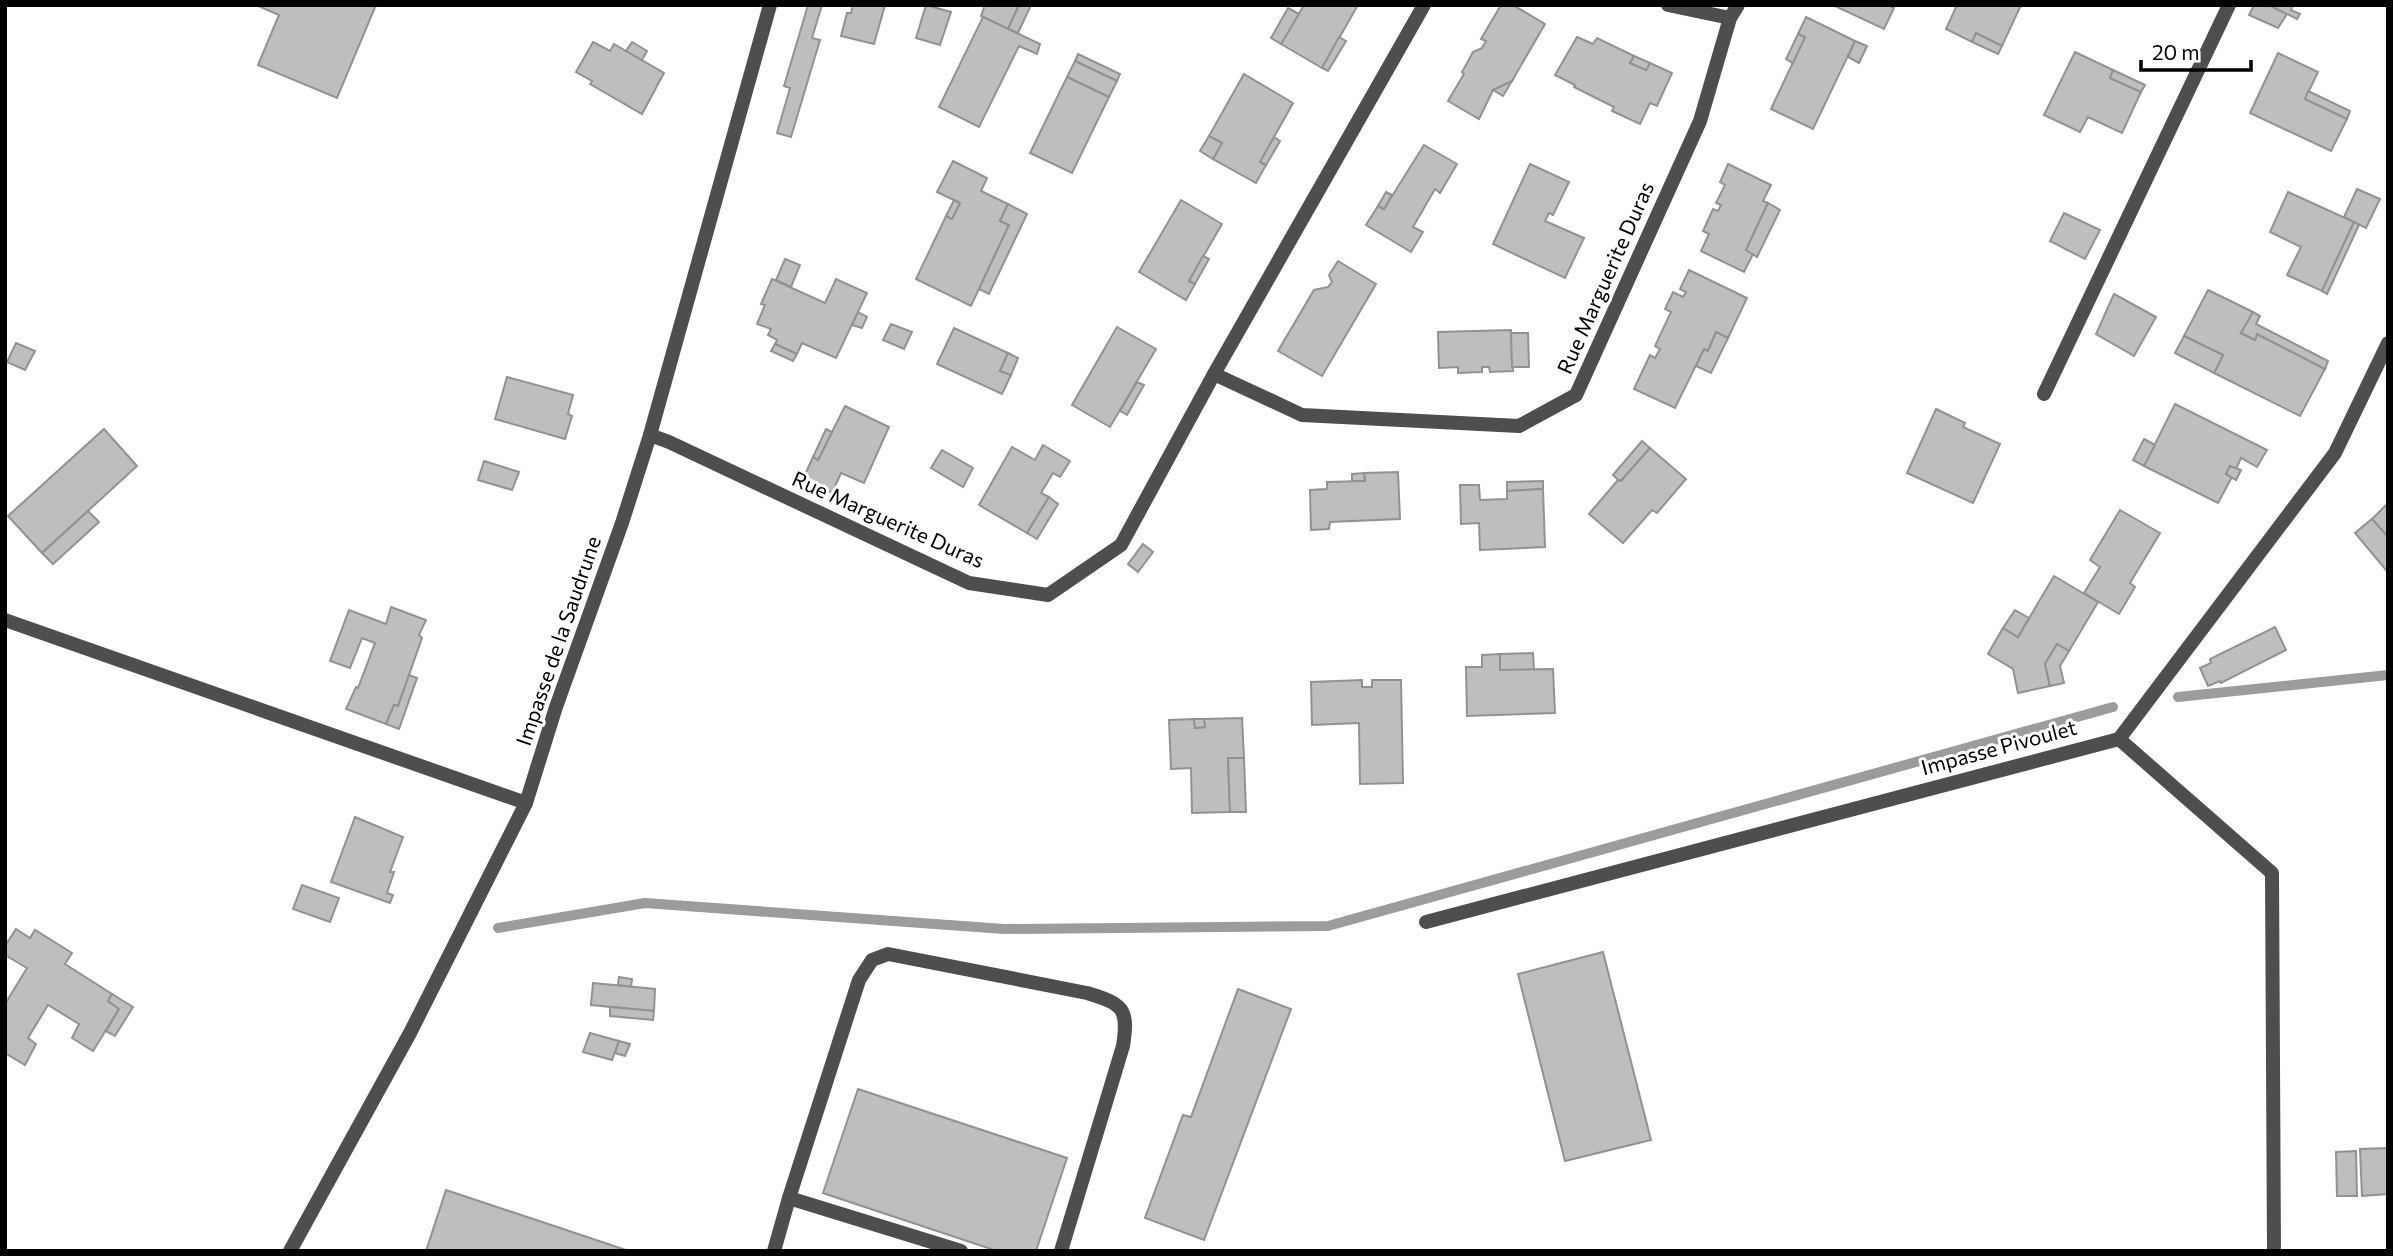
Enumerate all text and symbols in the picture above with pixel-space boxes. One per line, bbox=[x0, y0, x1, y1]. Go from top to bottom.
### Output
scale bar bbox=[2141, 28, 2251, 72]
text: 20 m bbox=[2152, 39, 2200, 64]
street label: Rue Marguerite Duras bbox=[1551, 178, 1658, 377]
street label: Rue Marguerite Duras bbox=[789, 465, 988, 572]
street label: Impasse de la Saudrune bbox=[510, 533, 605, 748]
street label: Impasse Pivoulet bbox=[1918, 714, 2079, 779]

